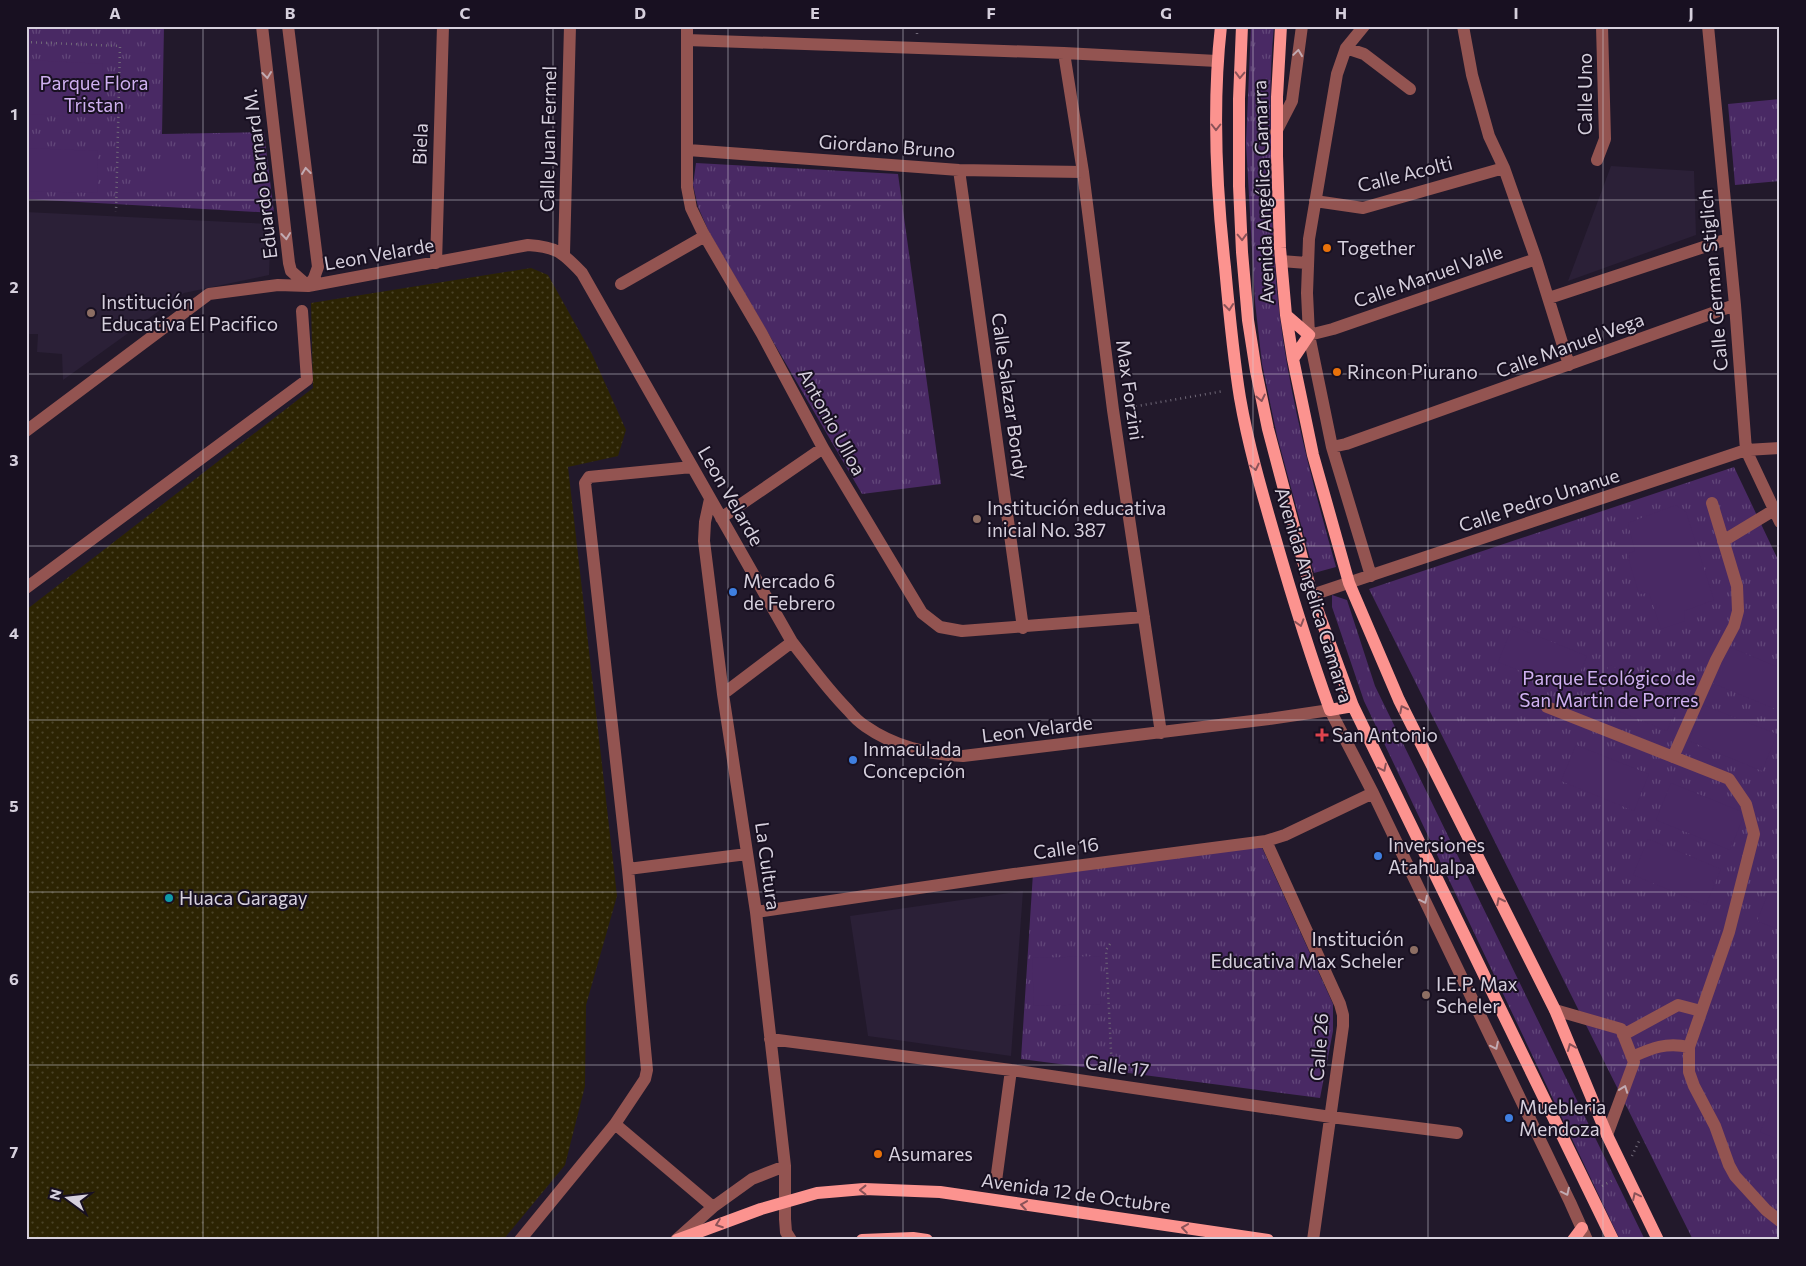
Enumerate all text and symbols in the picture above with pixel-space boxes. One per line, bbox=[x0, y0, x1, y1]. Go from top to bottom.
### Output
text: A bbox=[109, 3, 121, 22]
text: B bbox=[285, 3, 296, 22]
text: C bbox=[460, 3, 471, 22]
text: D bbox=[634, 3, 646, 22]
text: E bbox=[810, 3, 820, 22]
text: F bbox=[986, 3, 996, 22]
text: G bbox=[1160, 3, 1172, 22]
text: H bbox=[1335, 3, 1347, 22]
text: I bbox=[1513, 3, 1519, 22]
text: J bbox=[1688, 3, 1694, 22]
one-way arrow bbox=[1292, 48, 1303, 56]
street label: Calle Uno bbox=[1573, 53, 1596, 135]
street label: Calle Juan Fermel bbox=[535, 66, 560, 212]
park label: Parque Flora Tristan bbox=[40, 71, 148, 116]
one-way arrow bbox=[261, 71, 272, 79]
one-way arrow bbox=[1234, 71, 1245, 79]
street label: Avenida Angélica Gamarra bbox=[1247, 80, 1278, 304]
street label: Eduardo Barnard M. bbox=[238, 88, 281, 260]
text: 1 bbox=[10, 104, 18, 123]
street label: Biela bbox=[407, 123, 432, 165]
one-way arrow bbox=[1211, 124, 1221, 132]
street label: Giordano Bruno bbox=[818, 129, 956, 162]
street label: Calle Acolti bbox=[1355, 151, 1455, 196]
one-way arrow bbox=[301, 167, 312, 175]
street label: Calle German Stiglich bbox=[1693, 188, 1732, 372]
one-way arrow bbox=[280, 232, 291, 240]
street label: Leon Velarde bbox=[322, 232, 436, 275]
one-way arrow bbox=[1236, 234, 1247, 242]
place label: Together bbox=[1337, 236, 1416, 259]
street label: Calle Manuel Valle bbox=[1350, 239, 1505, 312]
marker: Together bbox=[1321, 242, 1333, 254]
text: 2 bbox=[9, 277, 19, 296]
place label: Institución Educativa El Pacifico bbox=[101, 290, 278, 335]
one-way arrow bbox=[1223, 303, 1234, 311]
marker: Institución Educativa El Pacifico bbox=[85, 307, 97, 319]
street label: Calle Manuel Vega bbox=[1493, 307, 1647, 382]
street label: Calle Salazar Bondy bbox=[987, 311, 1034, 481]
street label: Max Forzini bbox=[1112, 338, 1149, 442]
place label: Rincon Piurano bbox=[1347, 360, 1478, 383]
street label: Antonio Ulloa bbox=[794, 364, 871, 479]
marker: Rincon Piurano bbox=[1331, 366, 1343, 378]
one-way arrow bbox=[1256, 394, 1266, 403]
street label: Leon Velarde bbox=[694, 442, 769, 550]
text: 3 bbox=[9, 450, 19, 469]
one-way arrow bbox=[1250, 462, 1260, 471]
street label: Calle Pedro Unanue bbox=[1456, 463, 1622, 536]
street label: Avenida Angélica Gamarra bbox=[1271, 484, 1358, 705]
place label: Institución educativa inicial No. 387 bbox=[987, 496, 1166, 541]
marker: Institución educativa inicial No. 387 bbox=[971, 513, 983, 525]
place label: Mercado 6 de Febrero bbox=[743, 569, 835, 614]
marker: Mercado 6 de Febrero bbox=[727, 586, 739, 598]
one-way arrow bbox=[1295, 618, 1305, 627]
text: 4 bbox=[9, 623, 19, 642]
park label: Parque Ecológico de San Martin de Porres bbox=[1519, 666, 1699, 711]
one-way arrow bbox=[1399, 705, 1410, 714]
street label: Leon Velarde bbox=[980, 710, 1094, 747]
place label: San Antonio bbox=[1332, 723, 1438, 746]
marker: San Antonio bbox=[1316, 729, 1328, 741]
place label: Inmaculada Concepción bbox=[863, 737, 965, 782]
marker: Inmaculada Concepción bbox=[847, 754, 859, 766]
one-way arrow bbox=[1377, 763, 1387, 772]
text: 5 bbox=[9, 796, 19, 815]
street label: La Cultura bbox=[751, 820, 786, 911]
street label: Calle 16 bbox=[1032, 832, 1100, 863]
place label: Inversiones Atahualpa bbox=[1388, 833, 1485, 878]
marker: Inversiones Atahualpa bbox=[1372, 850, 1384, 862]
place label: Huaca Garagay bbox=[179, 886, 308, 909]
marker: Huaca Garagay bbox=[163, 892, 175, 904]
one-way arrow bbox=[1418, 895, 1429, 904]
one-way arrow bbox=[1496, 897, 1506, 906]
place label: Institución Educativa Max Scheler bbox=[1210, 927, 1404, 972]
marker: Institución Educativa Max Scheler bbox=[1408, 944, 1420, 956]
text: 6 bbox=[9, 969, 19, 988]
place label: I.E.P. Max Scheler bbox=[1436, 972, 1518, 1017]
marker: I.E.P. Max Scheler bbox=[1420, 989, 1432, 1001]
street label: Calle 26 bbox=[1305, 1012, 1332, 1082]
one-way arrow bbox=[1489, 1041, 1499, 1050]
one-way arrow bbox=[1566, 1043, 1577, 1052]
street label: Calle 17 bbox=[1084, 1050, 1151, 1081]
one-way arrow bbox=[1618, 1085, 1628, 1094]
place label: Muebleria Mendoza bbox=[1519, 1095, 1606, 1140]
marker: Muebleria Mendoza bbox=[1503, 1112, 1515, 1124]
text: 7 bbox=[10, 1142, 19, 1161]
place label: Asumares bbox=[888, 1142, 973, 1165]
marker: Asumares bbox=[872, 1148, 884, 1160]
street label: Avenida 12 de Octubre bbox=[980, 1168, 1172, 1217]
north arrow bbox=[42, 1174, 92, 1224]
one-way arrow bbox=[858, 1185, 866, 1195]
text: N bbox=[45, 1187, 65, 1202]
one-way arrow bbox=[1560, 1187, 1570, 1196]
one-way arrow bbox=[1632, 1192, 1643, 1201]
one-way arrow bbox=[1020, 1200, 1028, 1210]
one-way arrow bbox=[715, 1218, 723, 1228]
one-way arrow bbox=[1181, 1223, 1189, 1234]

